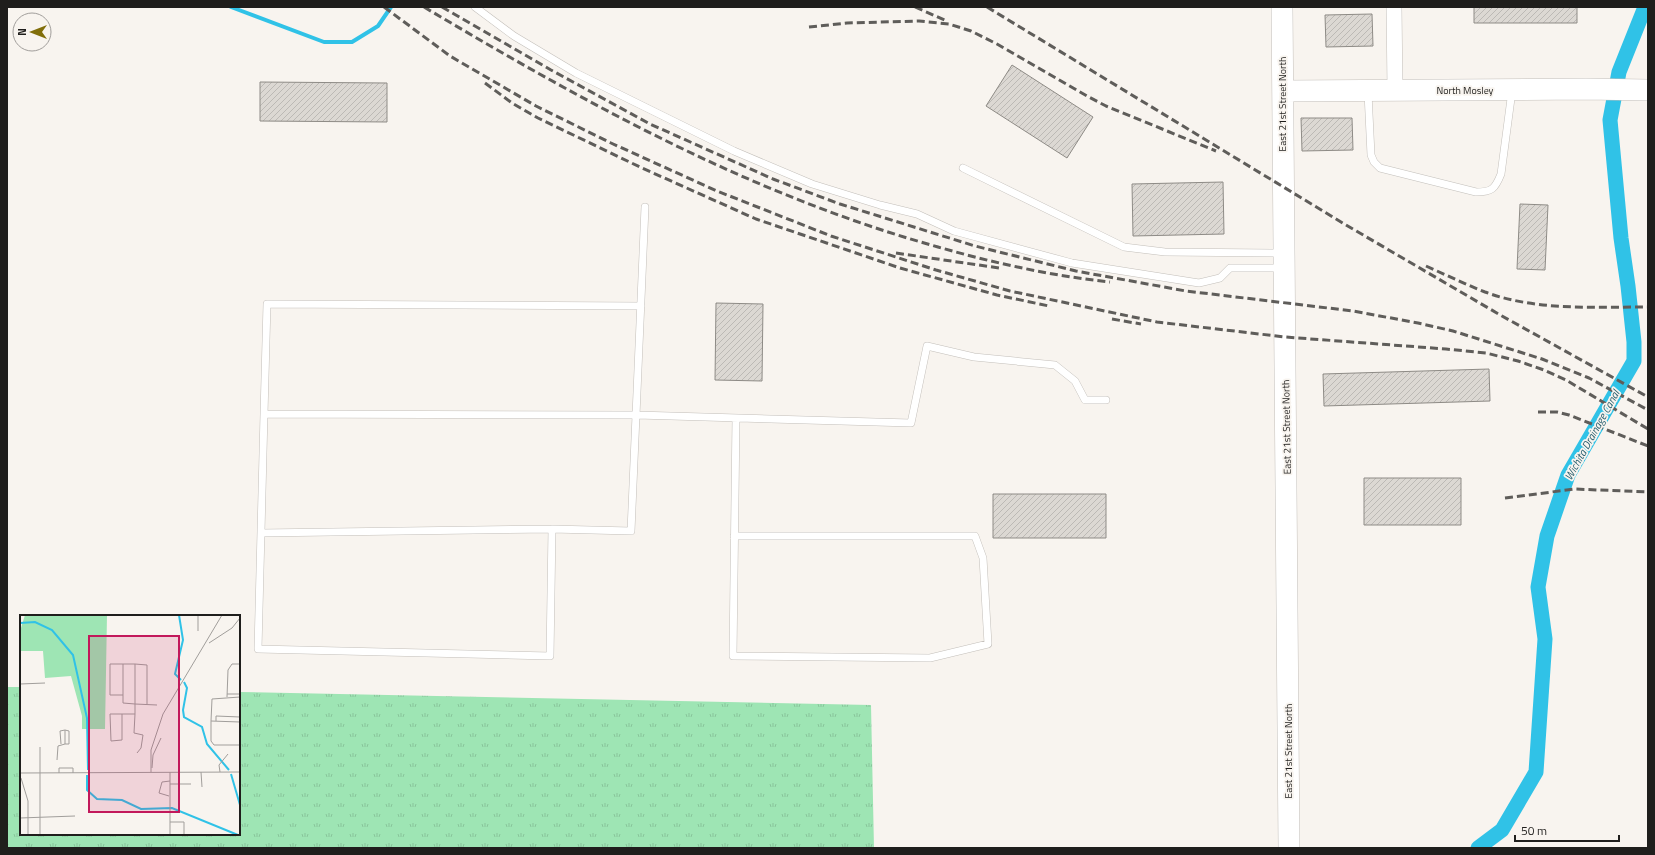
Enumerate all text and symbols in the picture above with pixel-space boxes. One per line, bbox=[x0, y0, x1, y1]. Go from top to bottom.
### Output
north arrow bbox=[12, 12, 52, 52]
text: N bbox=[14, 28, 30, 36]
street label: East 21st Street North bbox=[1275, 57, 1290, 151]
street label: North Mosley bbox=[1437, 83, 1494, 98]
street label: East 21st Street North bbox=[1278, 379, 1295, 475]
water label: Wichita Drainage Canal bbox=[1561, 386, 1624, 483]
inset map bbox=[20, 615, 240, 835]
street label: East 21st Street North bbox=[1281, 704, 1296, 798]
scale bar bbox=[1515, 817, 1619, 843]
text: 50 m bbox=[1521, 821, 1547, 840]

